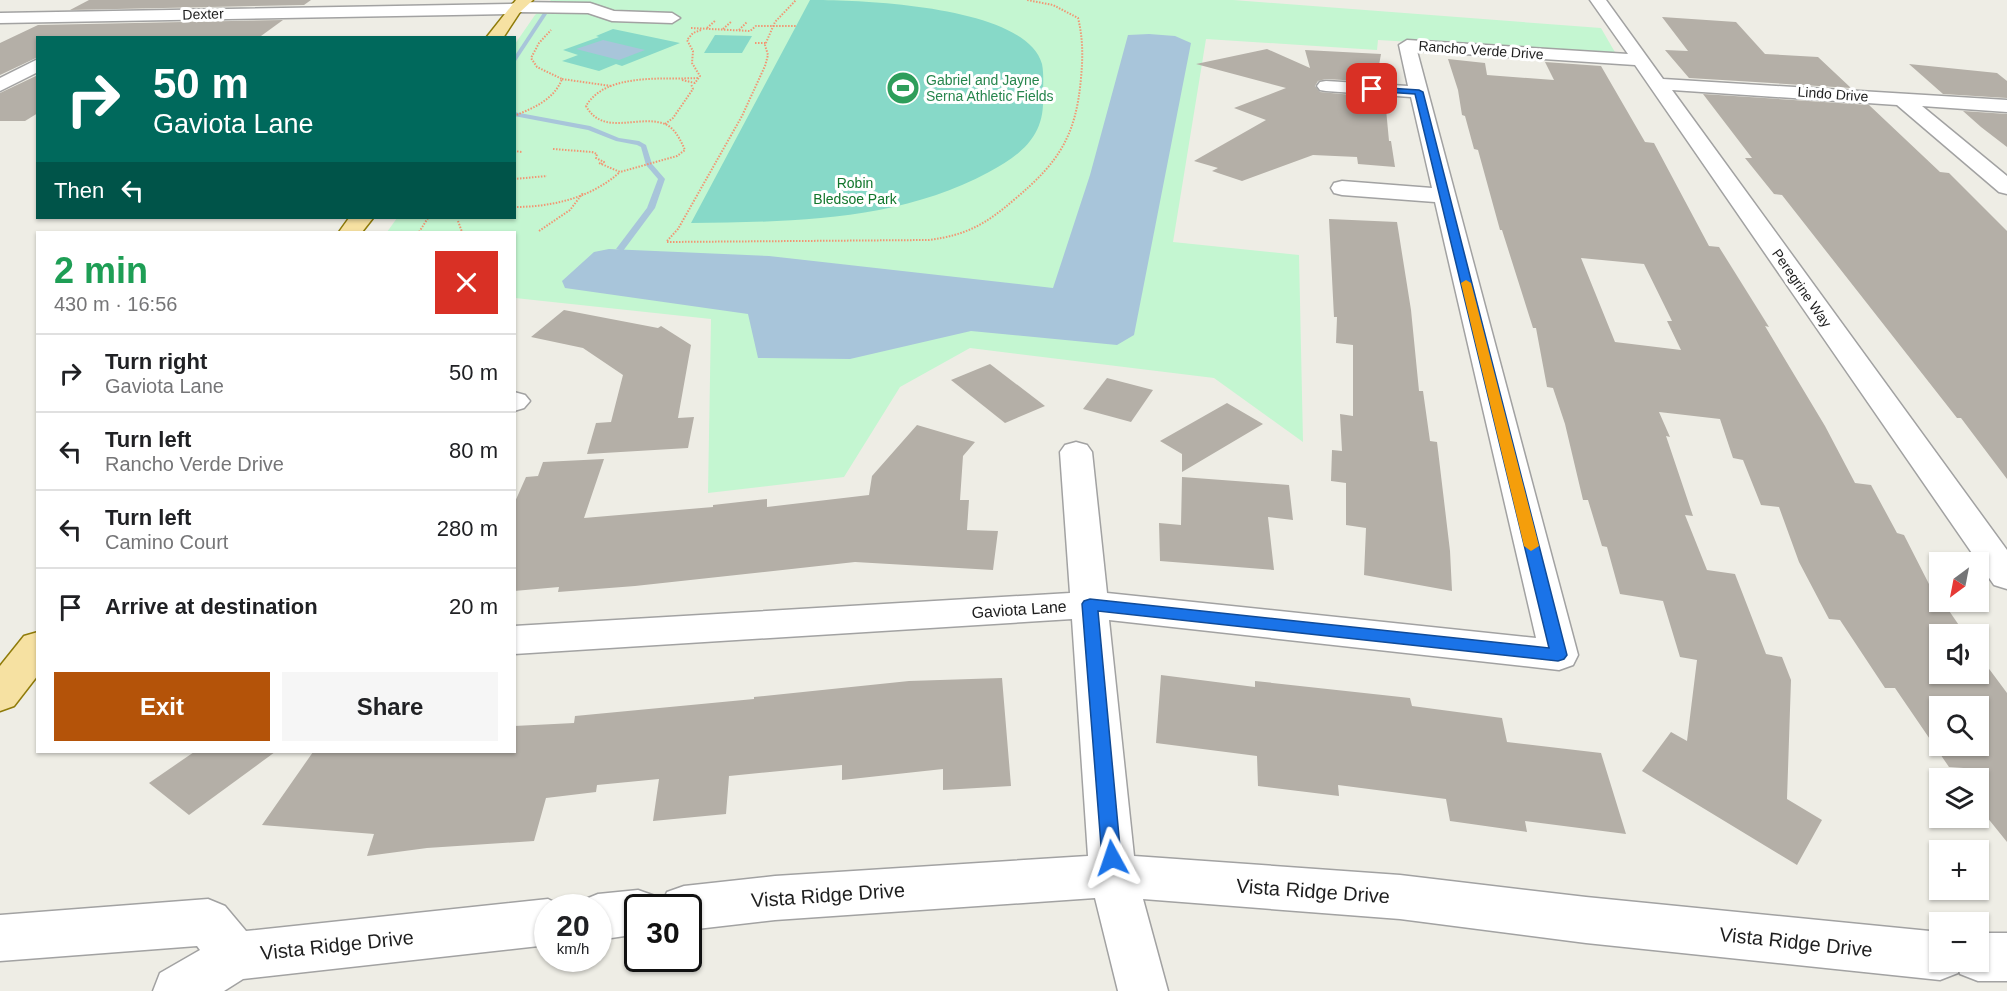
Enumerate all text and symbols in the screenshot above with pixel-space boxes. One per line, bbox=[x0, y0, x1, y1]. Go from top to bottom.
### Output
street label: Dexter bbox=[182, 5, 224, 23]
street label: Rancho Verde Drive bbox=[1418, 38, 1544, 62]
icon: right bbox=[54, 60, 132, 138]
text: 50 m bbox=[153, 60, 249, 107]
pin bbox=[1346, 63, 1397, 114]
sports icon: Gabriel and Jayne Serna Athletic Fields bbox=[885, 70, 921, 106]
place label: Gabriel and Jayne Serna Athletic Fields bbox=[926, 72, 1054, 104]
icon: arrive bbox=[1355, 72, 1388, 105]
street label: Lindo Drive bbox=[1797, 84, 1869, 104]
text: Gaviota Lane bbox=[153, 109, 314, 139]
icon: left bbox=[116, 174, 149, 207]
park label: Robin Bledsoe Park bbox=[813, 175, 898, 207]
text: Then bbox=[54, 178, 104, 203]
street label: Peregrine Way bbox=[1769, 246, 1835, 330]
text: 2 min bbox=[54, 250, 148, 291]
button: close bbox=[435, 251, 498, 314]
text: 430 m · 16:56 bbox=[54, 293, 177, 315]
text: Turn right bbox=[105, 349, 207, 374]
icon: right bbox=[54, 357, 87, 390]
text: 50 m bbox=[449, 360, 498, 385]
text: Gaviota Lane bbox=[105, 375, 224, 397]
text: Turn left bbox=[105, 427, 191, 452]
icon: left bbox=[54, 435, 87, 468]
text: 80 m bbox=[449, 438, 498, 463]
text: Rancho Verde Drive bbox=[105, 453, 284, 475]
text: Turn left bbox=[105, 505, 191, 530]
icon: left bbox=[54, 513, 87, 546]
text: 280 m bbox=[437, 516, 498, 541]
text: Camino Court bbox=[105, 531, 228, 553]
north arrow bbox=[1929, 552, 1989, 612]
map controls bbox=[1929, 552, 1989, 972]
icon: arrive bbox=[54, 591, 87, 624]
text: Arrive at destination bbox=[105, 594, 318, 619]
text: 20 m bbox=[449, 594, 498, 619]
street label: Gaviota Lane bbox=[971, 598, 1067, 621]
button: sound bbox=[1929, 624, 1989, 684]
button: Exit bbox=[54, 672, 270, 741]
button: Share bbox=[282, 672, 498, 741]
button: search bbox=[1929, 696, 1989, 756]
button: layers bbox=[1929, 768, 1989, 828]
position arrow bbox=[1080, 826, 1144, 890]
button: + bbox=[1929, 840, 1989, 900]
street label: Vista Ridge Drive bbox=[1235, 875, 1391, 907]
street label: Vista Ridge Drive bbox=[750, 879, 906, 911]
speed limit sign: 30 bbox=[624, 894, 702, 972]
text: 20 bbox=[556, 909, 590, 942]
button: − bbox=[1929, 912, 1989, 972]
street label: Vista Ridge Drive bbox=[1718, 923, 1874, 961]
street label: Vista Ridge Drive bbox=[259, 926, 415, 964]
text: km/h bbox=[557, 940, 589, 957]

